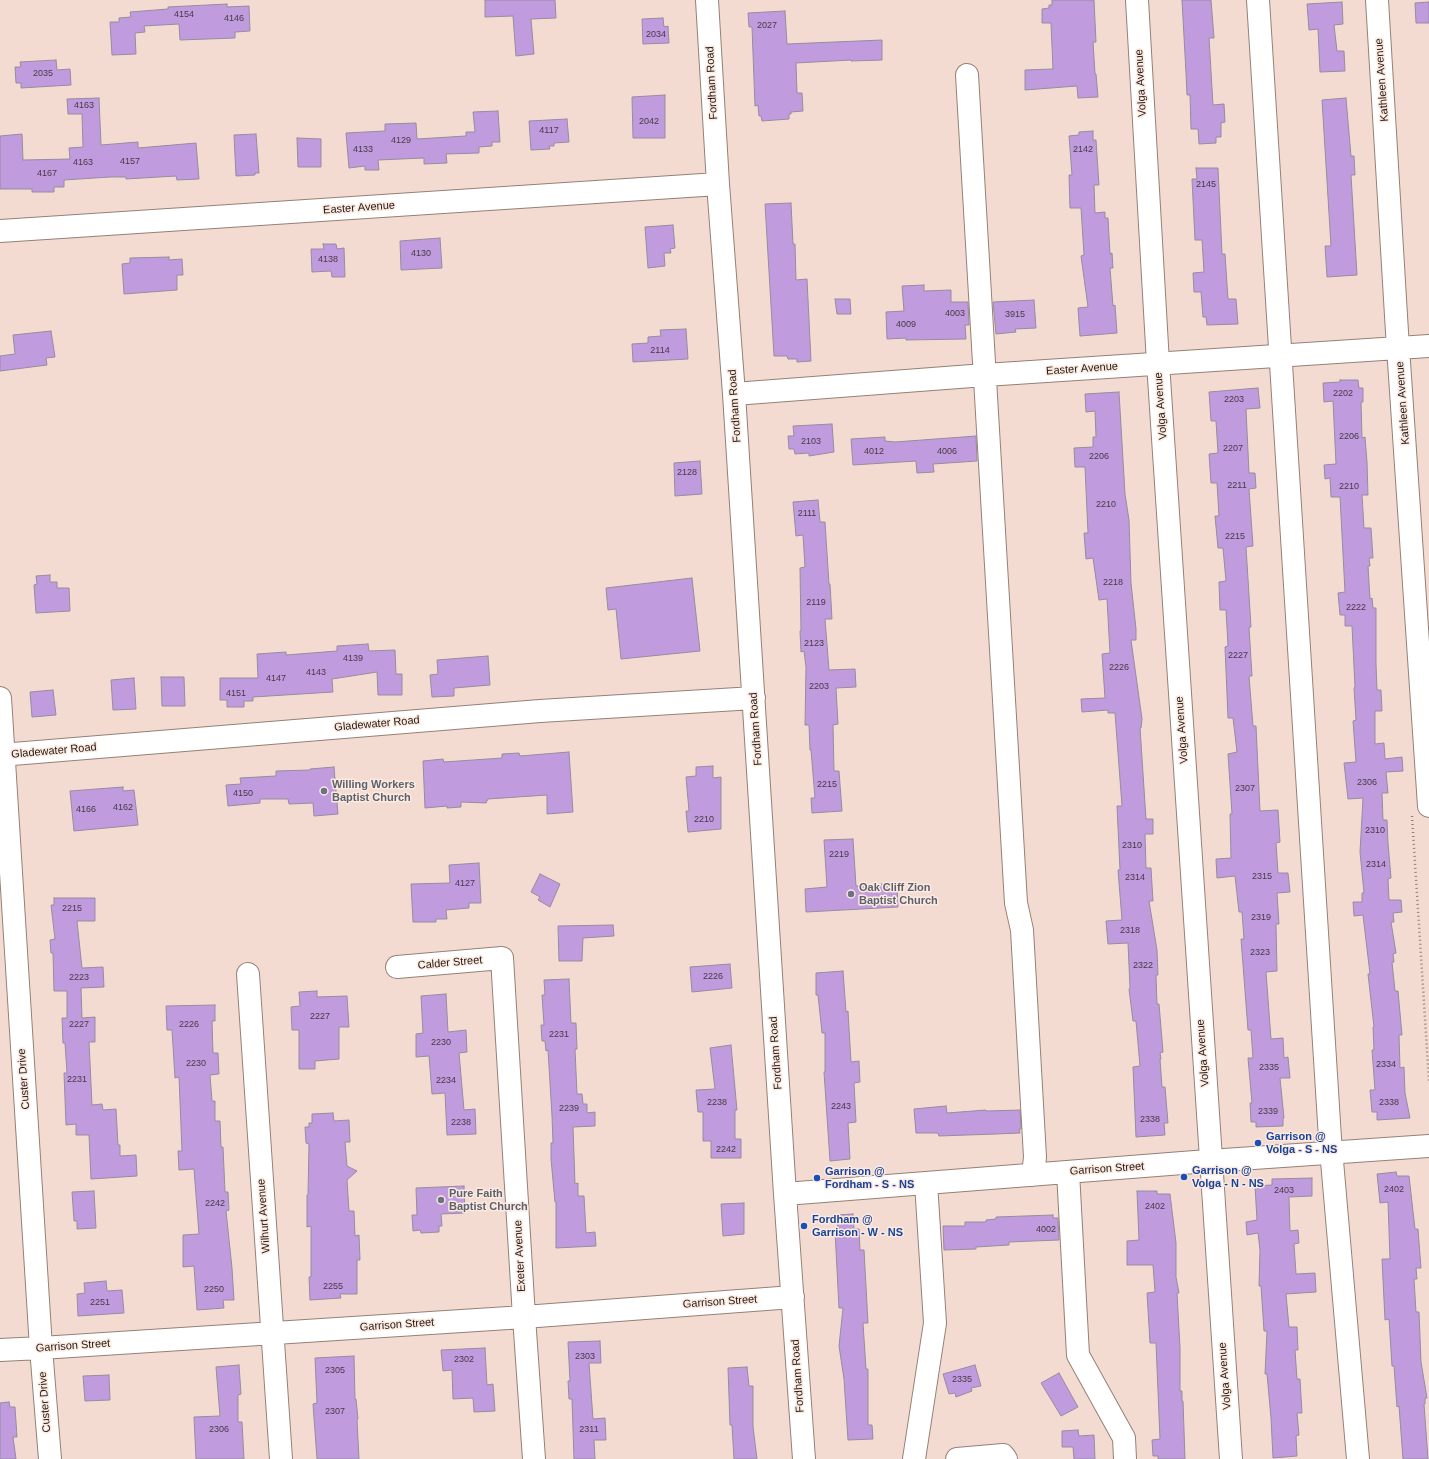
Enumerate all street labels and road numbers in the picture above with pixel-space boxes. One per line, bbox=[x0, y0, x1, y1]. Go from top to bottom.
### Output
street label: Kathleen Avenue bbox=[1373, 38, 1391, 122]
street label: Fordham Road bbox=[703, 46, 721, 120]
street label: Volga Avenue bbox=[1133, 49, 1149, 117]
street label: Easter Avenue bbox=[323, 199, 395, 217]
street label: Easter Avenue bbox=[1046, 360, 1118, 378]
street label: Kathleen Avenue bbox=[1394, 361, 1412, 445]
street label: Fordham Road bbox=[726, 369, 744, 443]
street label: Volga Avenue bbox=[1152, 372, 1170, 440]
street label: Fordham Road bbox=[747, 692, 765, 766]
street label: Volga Avenue bbox=[1173, 696, 1191, 764]
street label: Gladewater Road bbox=[334, 714, 420, 734]
street label: Gladewater Road bbox=[11, 741, 97, 761]
street label: Calder Street bbox=[417, 954, 483, 972]
street label: Fordham Road bbox=[767, 1016, 785, 1090]
street label: Volga Avenue bbox=[1194, 1019, 1212, 1087]
street label: Custer Drive bbox=[15, 1048, 33, 1110]
street label: Garrison Street bbox=[1069, 1160, 1145, 1178]
street label: Wilhurt Avenue bbox=[255, 1178, 273, 1254]
street label: Exeter Avenue bbox=[512, 1220, 528, 1292]
street label: Garrison Street bbox=[682, 1293, 758, 1311]
street label: Garrison Street bbox=[359, 1316, 435, 1334]
street label: Garrison Street bbox=[35, 1337, 111, 1355]
street label: Fordham Road bbox=[789, 1339, 807, 1413]
street label: Volga Avenue bbox=[1216, 1342, 1234, 1410]
street label: Custer Drive bbox=[36, 1371, 54, 1433]

